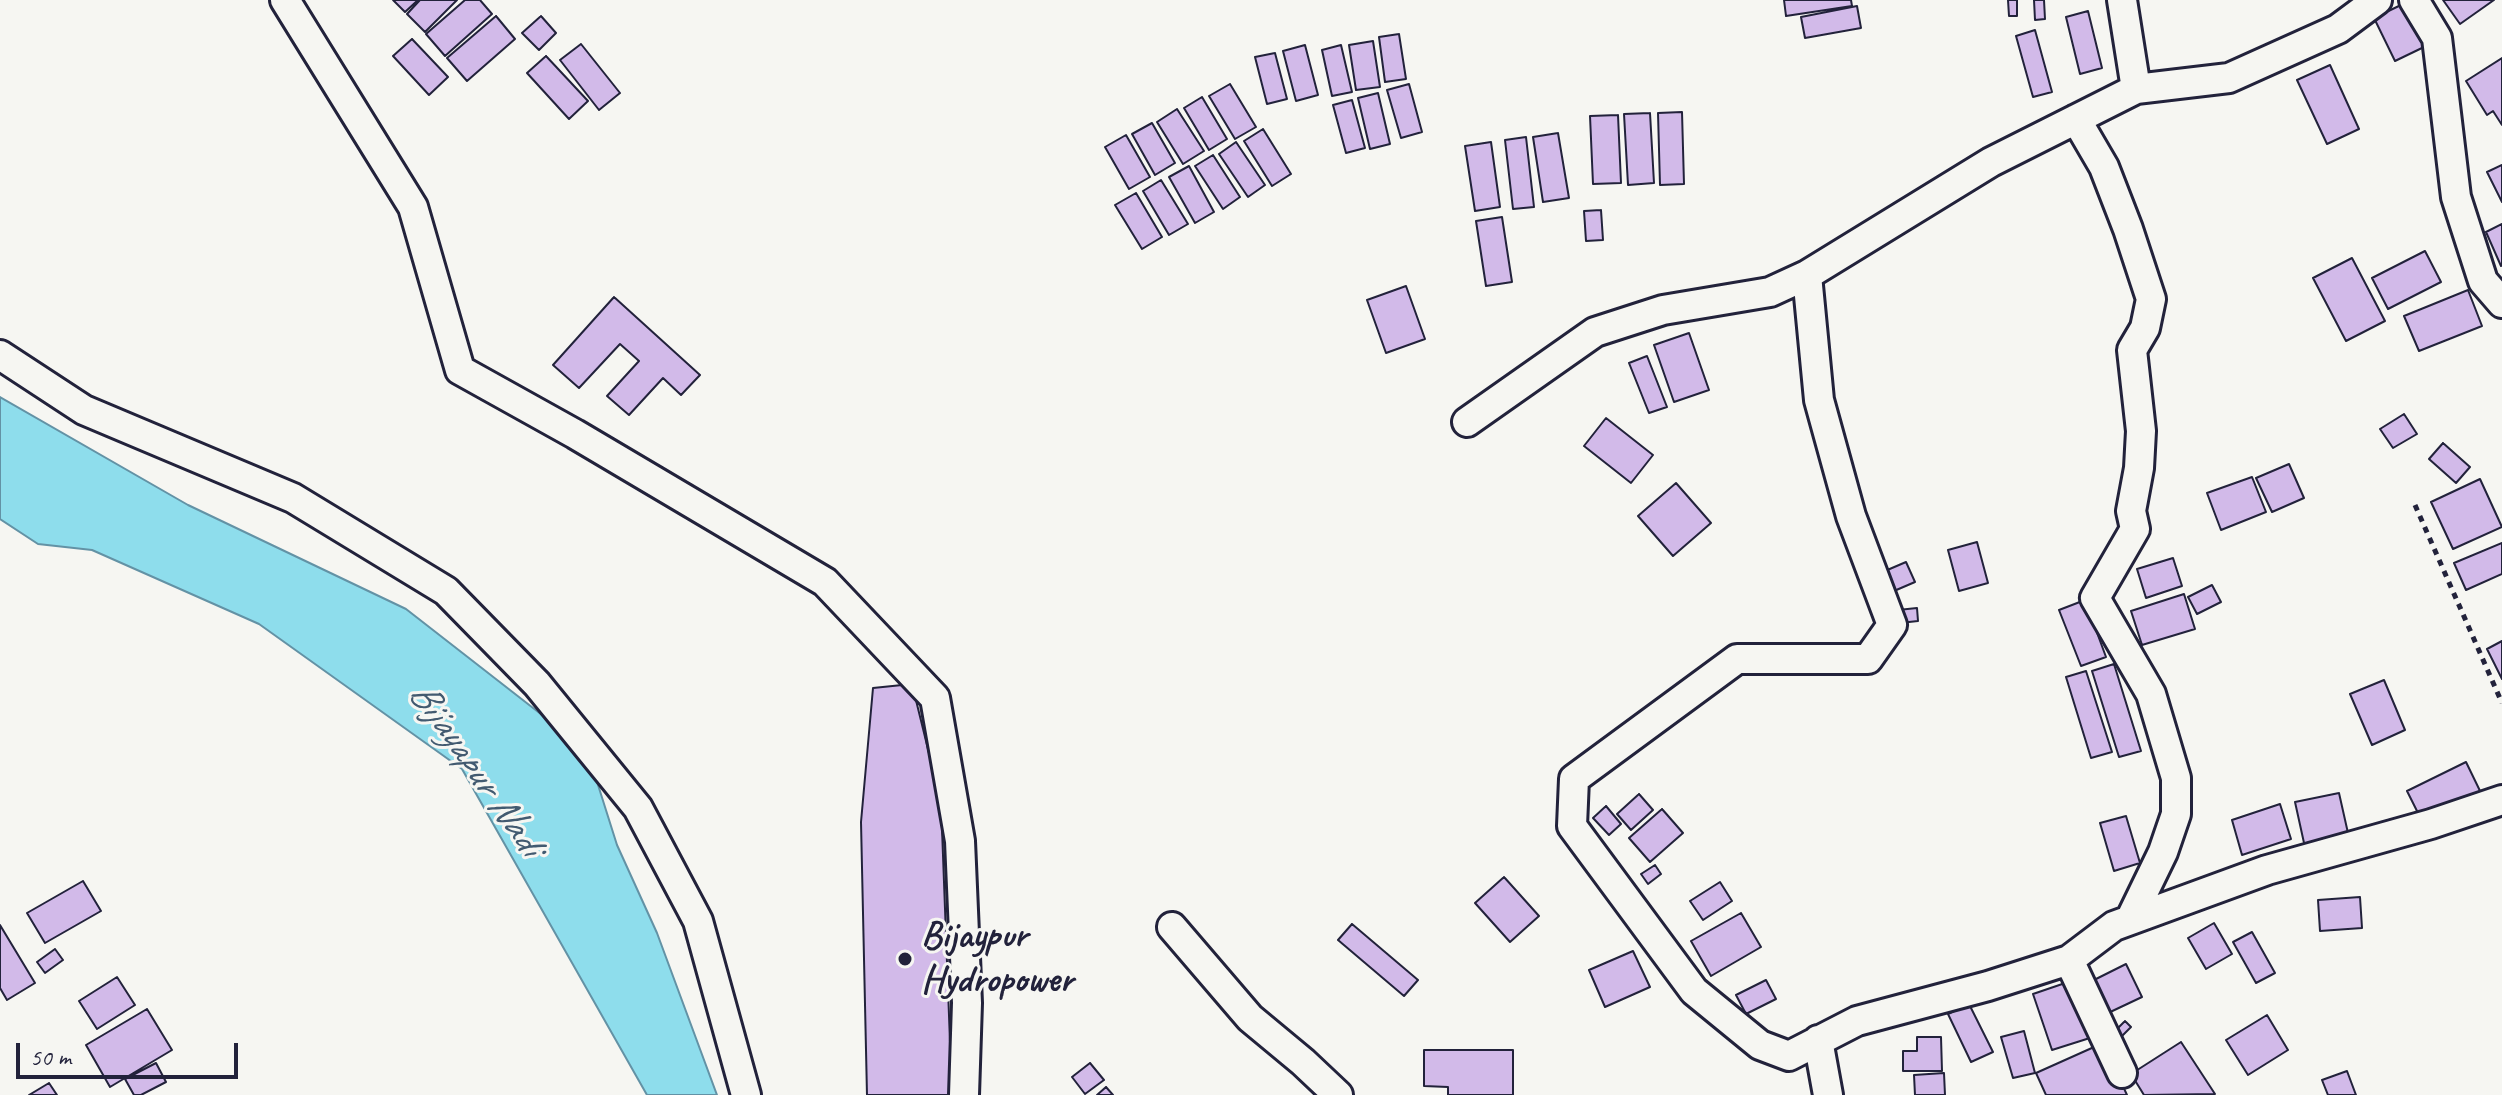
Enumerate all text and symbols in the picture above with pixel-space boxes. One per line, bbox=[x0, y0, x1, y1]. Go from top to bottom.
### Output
water label: Bijayapur Nadi bbox=[398, 673, 552, 865]
place label: Bijaypur Hydropower bbox=[921, 914, 1073, 1004]
marker: Bijaypur Hydropower bbox=[896, 950, 914, 968]
scale bar bbox=[20, 1027, 242, 1077]
text: 50 m bbox=[30, 1042, 71, 1072]

